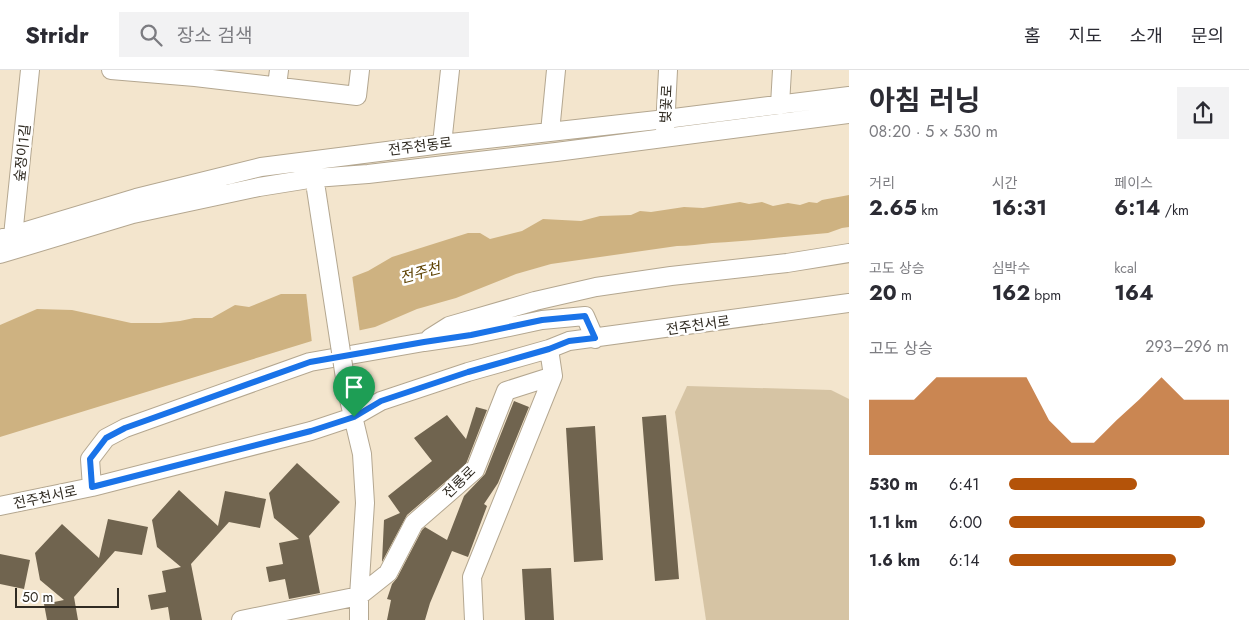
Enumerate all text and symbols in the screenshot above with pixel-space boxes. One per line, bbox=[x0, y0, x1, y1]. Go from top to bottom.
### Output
search box bbox=[119, 12, 469, 57]
text: Stridr bbox=[25, 17, 89, 52]
icon: search bbox=[137, 21, 165, 49]
text: 장소 검색 bbox=[177, 22, 252, 49]
text: 홈 bbox=[1024, 23, 1041, 49]
text: 지도 bbox=[1069, 23, 1102, 49]
text: 소개 bbox=[1130, 23, 1163, 49]
text: 문의 bbox=[1191, 23, 1224, 49]
text: 아침 러닝 bbox=[869, 80, 980, 121]
street label: 벚꽃로 bbox=[655, 84, 677, 124]
button: share bbox=[1177, 87, 1229, 139]
text: 08:20 · 5 × 530 m bbox=[869, 120, 998, 143]
street label: 숲정이1길 bbox=[9, 123, 35, 183]
street label: 전주천동로 bbox=[387, 132, 453, 160]
text: 거리 bbox=[869, 173, 895, 193]
text: 시간 bbox=[992, 173, 1017, 193]
text: 페이스 bbox=[1114, 173, 1153, 193]
text: 2.65 bbox=[869, 193, 917, 223]
text: 16:31 bbox=[992, 193, 1047, 223]
text: 6:14 bbox=[1114, 193, 1161, 223]
text: km bbox=[917, 200, 938, 220]
text: /km bbox=[1161, 200, 1189, 220]
water label: 전주천 bbox=[397, 256, 445, 289]
text: 고도 상승 bbox=[869, 258, 925, 278]
text: 심박수 bbox=[992, 258, 1030, 278]
text: kcal bbox=[1114, 258, 1137, 278]
text: 20 bbox=[869, 278, 897, 308]
text: 162 bbox=[992, 278, 1030, 308]
text: 164 bbox=[1114, 278, 1154, 308]
text: m bbox=[897, 285, 912, 305]
text: bpm bbox=[1030, 285, 1061, 305]
street label: 전주천서로 bbox=[665, 311, 731, 339]
text: 293–296 m bbox=[1145, 335, 1229, 358]
text: 고도 상승 bbox=[869, 337, 933, 360]
pin bbox=[333, 366, 375, 417]
icon: arrive bbox=[340, 373, 368, 401]
street label: 전룡로 bbox=[438, 461, 480, 503]
text: 530 m bbox=[869, 473, 918, 496]
text: 6:41 bbox=[949, 473, 980, 496]
street label: 전주천서로 bbox=[11, 480, 79, 513]
text: 1.1 km bbox=[869, 511, 918, 534]
text: 6:00 bbox=[949, 511, 982, 534]
text: 1.6 km bbox=[869, 549, 920, 572]
text: 6:14 bbox=[949, 549, 980, 572]
scale bar bbox=[15, 585, 119, 608]
text: 50 m bbox=[22, 587, 53, 607]

